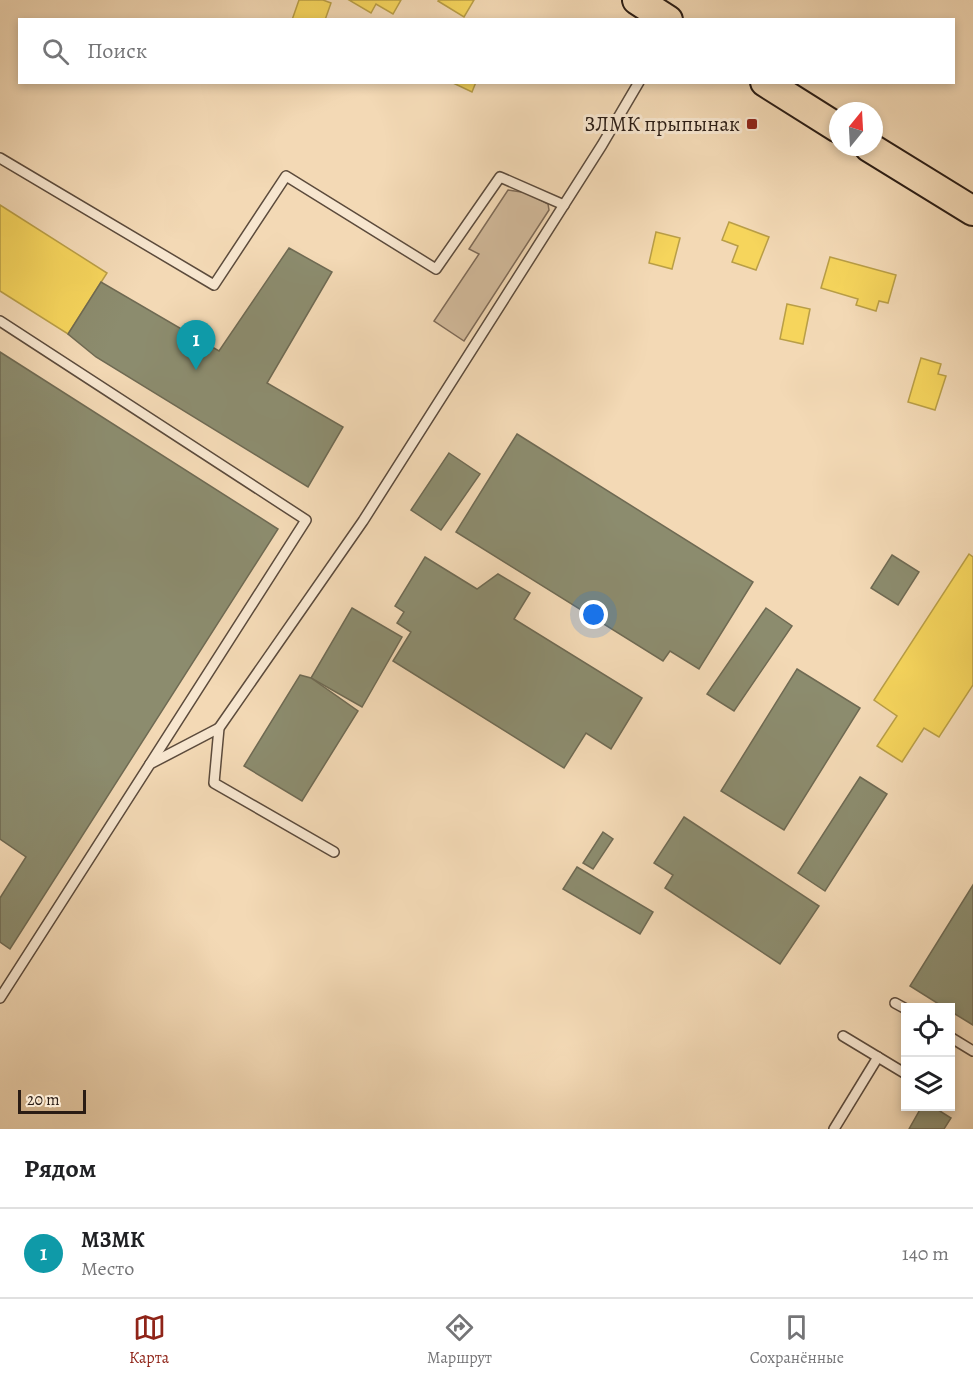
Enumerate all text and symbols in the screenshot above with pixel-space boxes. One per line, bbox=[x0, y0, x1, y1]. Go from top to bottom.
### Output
search box bbox=[18, 18, 955, 84]
icon: search bbox=[39, 35, 72, 68]
text: Поиск bbox=[87, 36, 147, 66]
north arrow bbox=[829, 102, 883, 156]
place label: ЗЛМК прыпынак bbox=[584, 110, 740, 138]
marker: ЗЛМК прыпынак bbox=[745, 117, 759, 131]
pin: 1 bbox=[176, 320, 216, 370]
your location bbox=[579, 600, 608, 629]
map controls bbox=[901, 1003, 955, 1111]
button: locate bbox=[901, 1003, 955, 1057]
button: layers bbox=[901, 1057, 955, 1111]
scale bar bbox=[18, 1087, 86, 1114]
text: 20 m bbox=[27, 1089, 60, 1111]
text: Рядом bbox=[24, 1151, 96, 1186]
text: МЗМК bbox=[81, 1225, 145, 1255]
text: 1 bbox=[40, 1240, 47, 1267]
text: 140 m bbox=[902, 1240, 949, 1267]
text: Место bbox=[81, 1255, 134, 1282]
tab: Карта bbox=[129, 1311, 169, 1369]
tab: Маршрут bbox=[427, 1311, 492, 1369]
tab: Сохранённые bbox=[750, 1311, 844, 1369]

